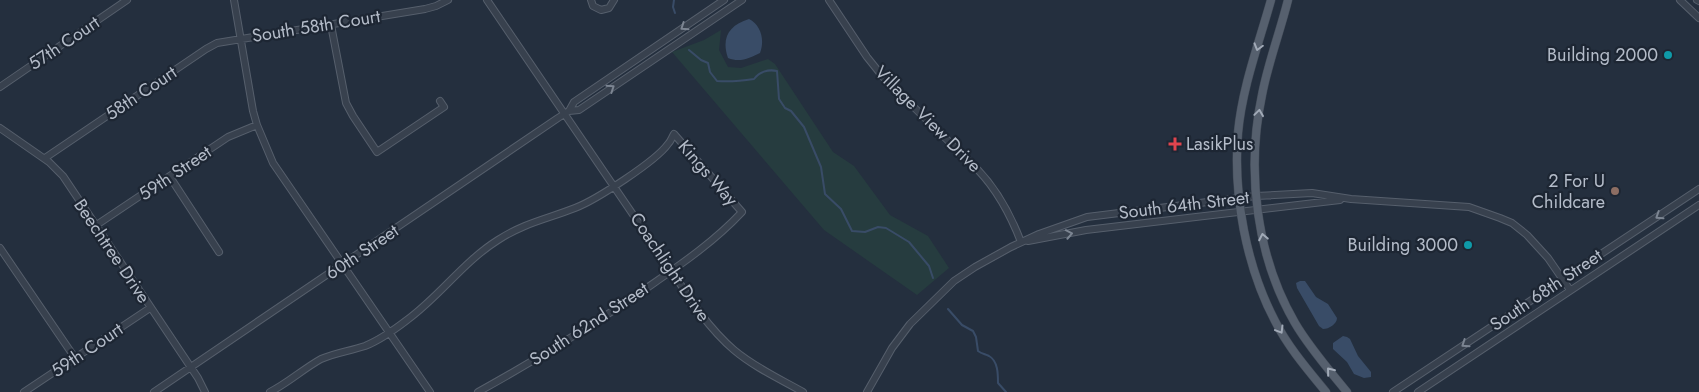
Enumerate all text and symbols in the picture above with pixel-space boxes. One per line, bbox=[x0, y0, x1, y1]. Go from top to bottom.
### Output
street label: South 58th Court bbox=[250, 3, 383, 49]
street label: 57th Court bbox=[23, 9, 105, 76]
one-way arrow bbox=[680, 21, 689, 31]
one-way arrow bbox=[1253, 42, 1263, 50]
place label: Building 2000 bbox=[1547, 42, 1658, 68]
marker: Building 2000 bbox=[1662, 49, 1674, 61]
street label: 58th Court bbox=[100, 59, 183, 126]
street label: Village View Drive bbox=[869, 60, 987, 178]
one-way arrow bbox=[605, 85, 615, 94]
one-way arrow bbox=[1253, 109, 1263, 117]
place label: LasikPlus bbox=[1186, 131, 1253, 157]
street label: Kings Way bbox=[672, 134, 744, 212]
marker: LasikPlus bbox=[1168, 137, 1182, 151]
street label: 59th Street bbox=[133, 139, 217, 207]
place label: 2 For U Childcare bbox=[1532, 168, 1605, 215]
street label: South 64th Street bbox=[1117, 184, 1251, 226]
marker: 2 For U Childcare bbox=[1609, 185, 1621, 197]
street label: Beechtree Drive bbox=[67, 194, 157, 308]
street label: Coachlight Drive bbox=[624, 207, 716, 327]
one-way arrow bbox=[1655, 210, 1664, 219]
street label: 60th Street bbox=[320, 218, 404, 286]
one-way arrow bbox=[1065, 229, 1074, 239]
place label: Building 3000 bbox=[1347, 232, 1458, 258]
one-way arrow bbox=[1258, 233, 1268, 242]
marker: Building 3000 bbox=[1462, 239, 1474, 251]
street label: South 68th Street bbox=[1485, 242, 1608, 337]
street label: South 62nd Street bbox=[524, 275, 654, 372]
street label: 59th Court bbox=[46, 316, 129, 384]
one-way arrow bbox=[1273, 325, 1283, 334]
one-way arrow bbox=[1461, 338, 1470, 347]
one-way arrow bbox=[1327, 367, 1336, 377]

